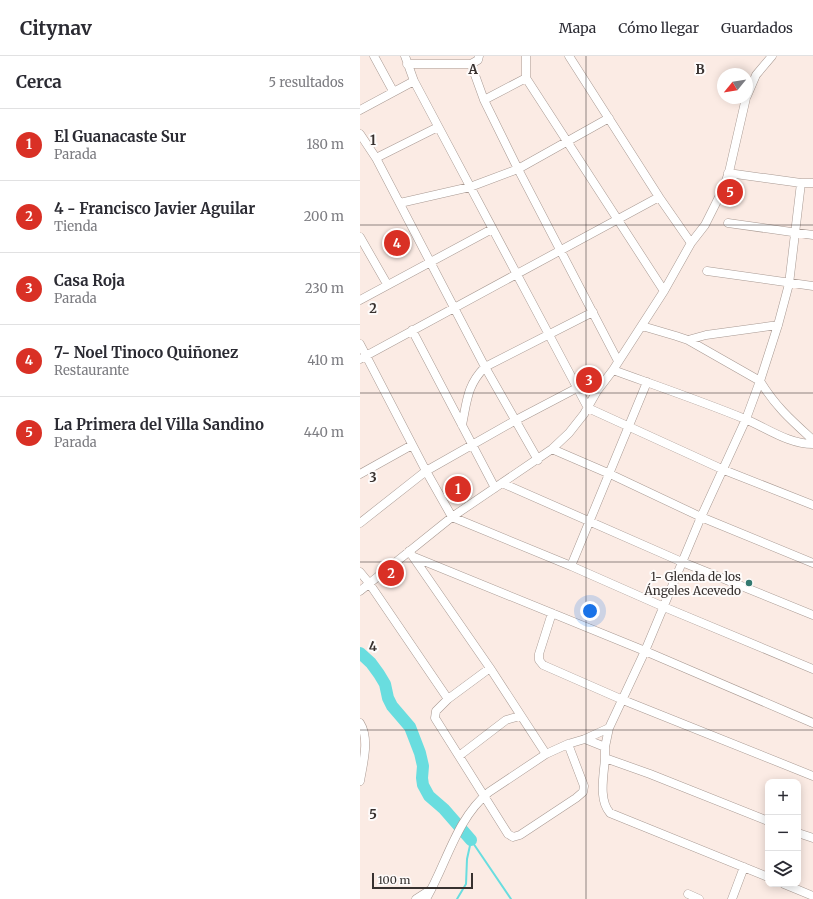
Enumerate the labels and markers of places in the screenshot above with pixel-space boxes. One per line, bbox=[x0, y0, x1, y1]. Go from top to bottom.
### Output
pin: 5 bbox=[717, 177, 743, 207]
pin: 4 bbox=[384, 228, 410, 258]
pin: 3 bbox=[576, 365, 602, 395]
pin: 1 bbox=[445, 474, 471, 504]
pin: 2 bbox=[378, 558, 404, 588]
place label: 1- Glenda de los Ángeles Acevedo bbox=[643, 569, 741, 598]
marker: 1- Glenda de los Ángeles Acevedo bbox=[744, 578, 754, 588]

